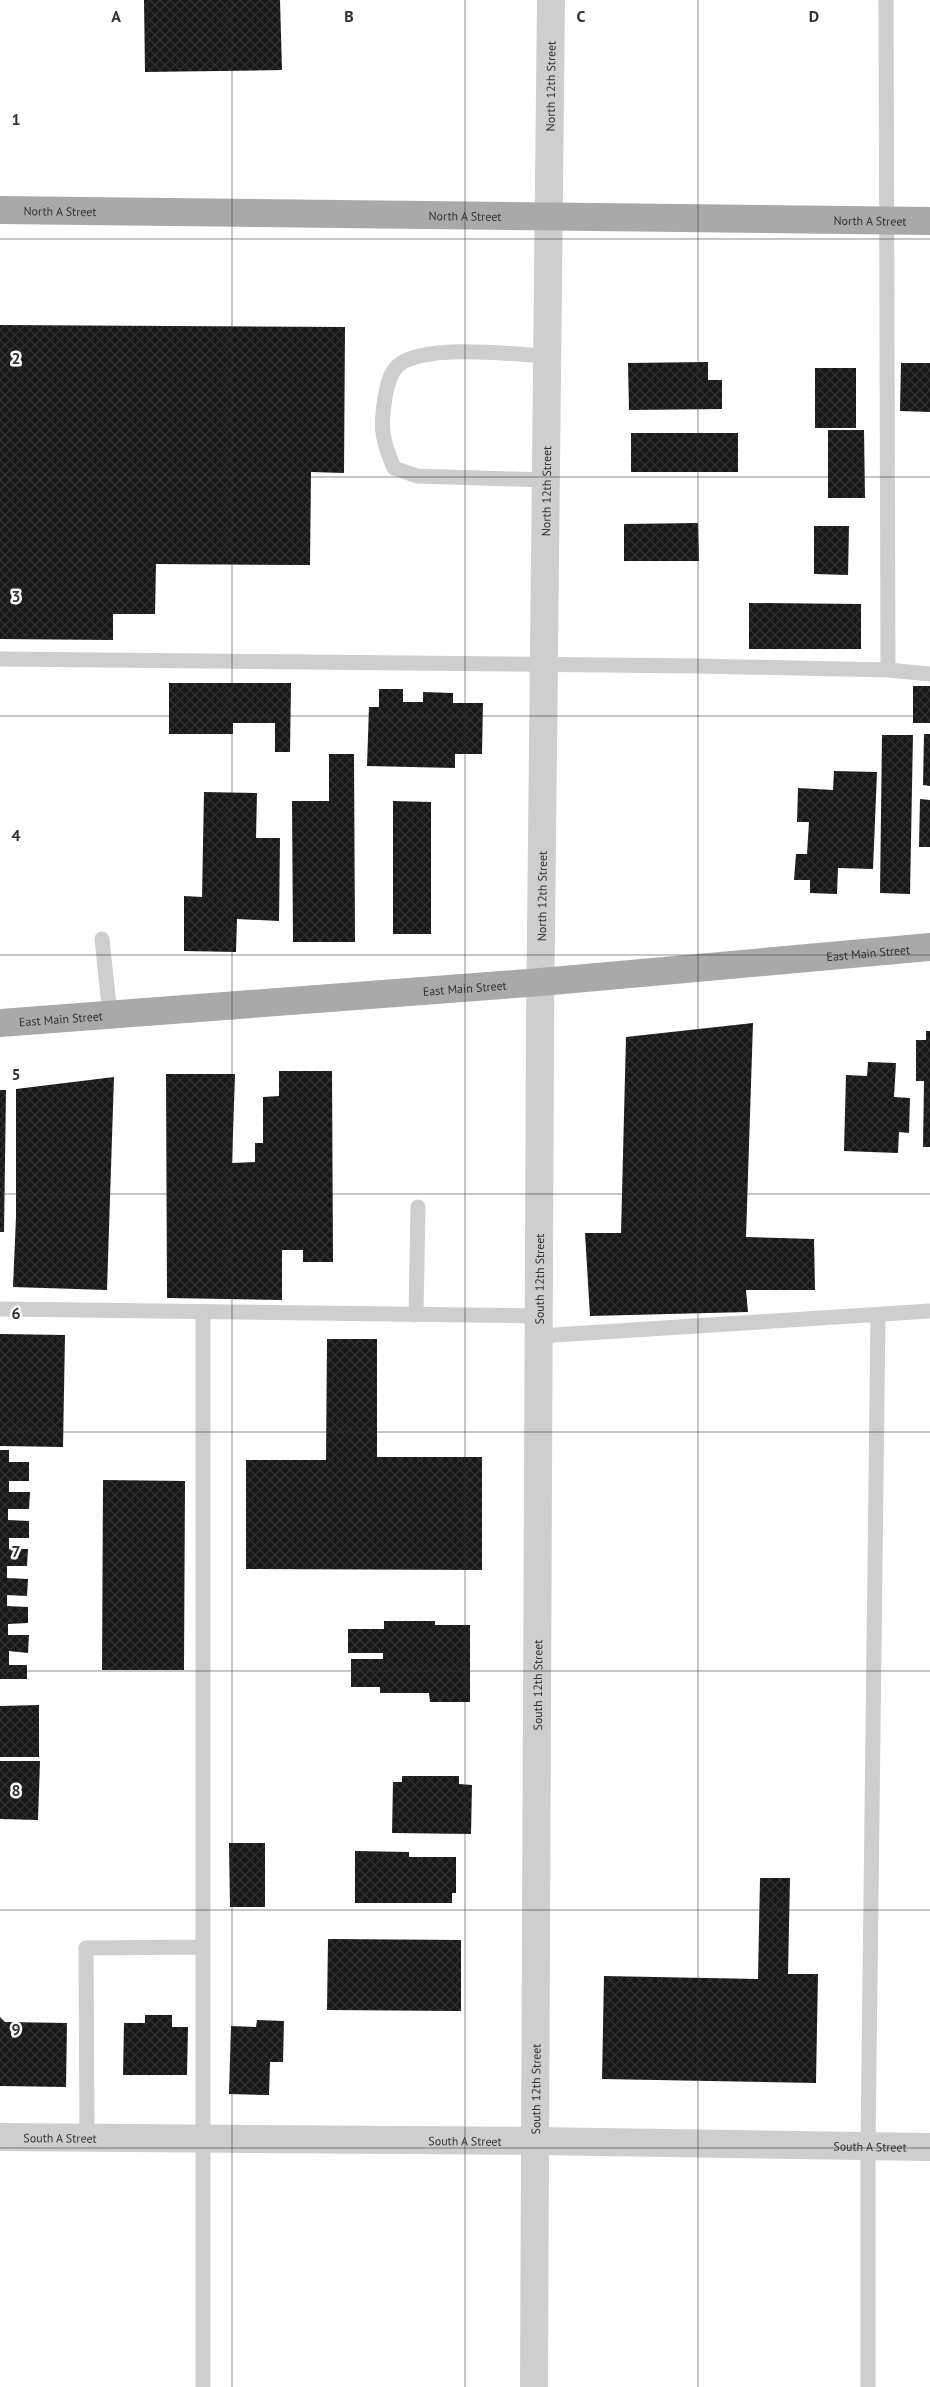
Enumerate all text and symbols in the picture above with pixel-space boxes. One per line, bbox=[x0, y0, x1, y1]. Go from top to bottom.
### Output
text: A bbox=[111, 6, 121, 26]
text: B bbox=[344, 6, 354, 26]
text: C bbox=[577, 6, 586, 26]
text: D bbox=[809, 6, 819, 26]
street label: North 12th Street bbox=[542, 41, 558, 131]
text: 1 bbox=[11, 109, 21, 129]
street label: North A Street bbox=[23, 203, 97, 219]
street label: North A Street bbox=[428, 208, 502, 223]
street label: North A Street bbox=[833, 212, 906, 228]
text: 2 bbox=[11, 348, 21, 368]
street label: North 12th Street bbox=[538, 446, 554, 536]
text: 3 bbox=[11, 586, 21, 606]
text: 4 bbox=[11, 825, 21, 845]
street label: North 12th Street bbox=[533, 851, 549, 941]
street label: East Main Street bbox=[826, 941, 911, 964]
street label: East Main Street bbox=[422, 977, 507, 998]
street label: East Main Street bbox=[18, 1008, 103, 1029]
text: 5 bbox=[11, 1064, 21, 1084]
street label: South 12th Street bbox=[531, 1234, 547, 1324]
text: 6 bbox=[11, 1303, 21, 1323]
text: 7 bbox=[11, 1541, 21, 1561]
street label: South 12th Street bbox=[529, 1640, 545, 1730]
text: 8 bbox=[11, 1780, 21, 1800]
text: 9 bbox=[11, 2019, 21, 2039]
street label: South 12th Street bbox=[528, 2044, 543, 2134]
street label: South A Street bbox=[23, 2130, 97, 2145]
street label: South A Street bbox=[428, 2133, 502, 2148]
street label: South A Street bbox=[833, 2138, 907, 2154]

